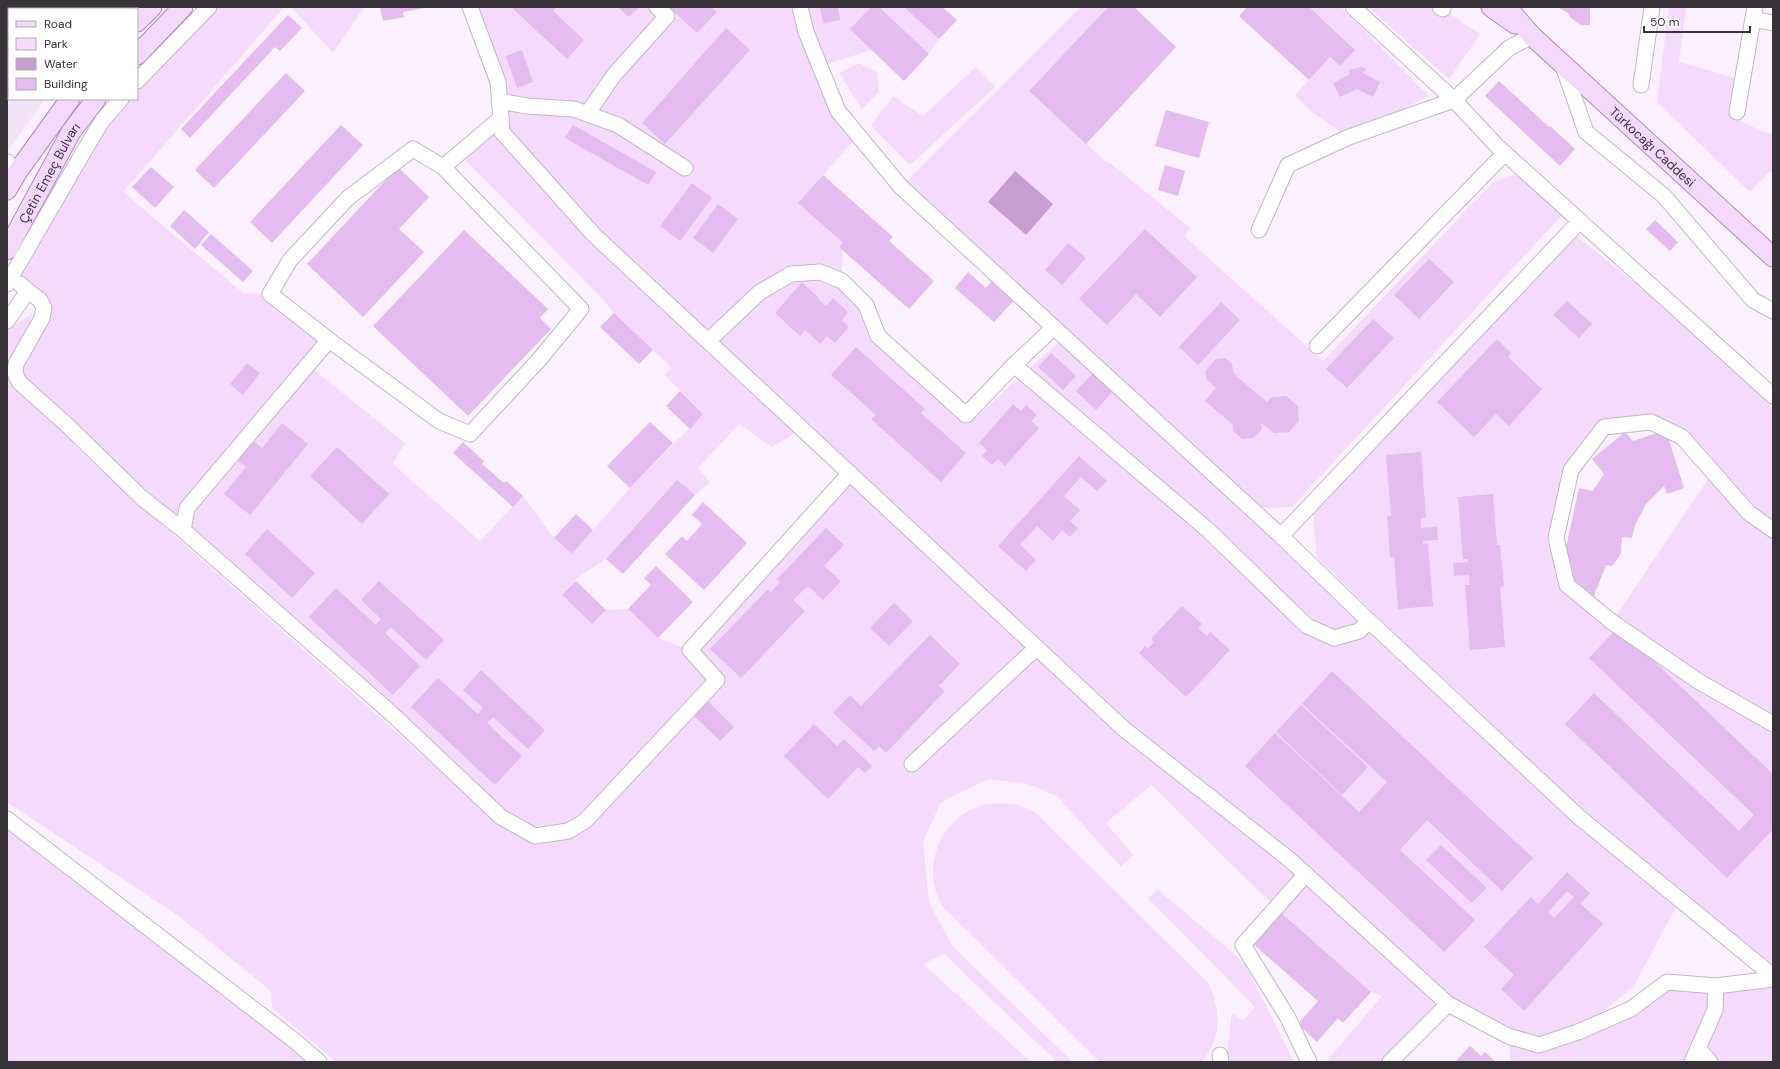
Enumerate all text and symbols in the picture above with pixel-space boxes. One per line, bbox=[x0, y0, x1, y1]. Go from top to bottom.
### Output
legend bbox=[8, 8, 138, 100]
scale bar bbox=[1644, 8, 1750, 34]
text: 50 m bbox=[1650, 14, 1679, 30]
text: Road bbox=[44, 16, 72, 32]
text: Park bbox=[44, 36, 68, 52]
text: Water bbox=[44, 56, 78, 72]
text: Building bbox=[44, 76, 88, 92]
street label: Türkocağı Caddesi bbox=[1606, 103, 1699, 191]
street label: Çetin Emeç Bulvarı bbox=[15, 119, 84, 226]

